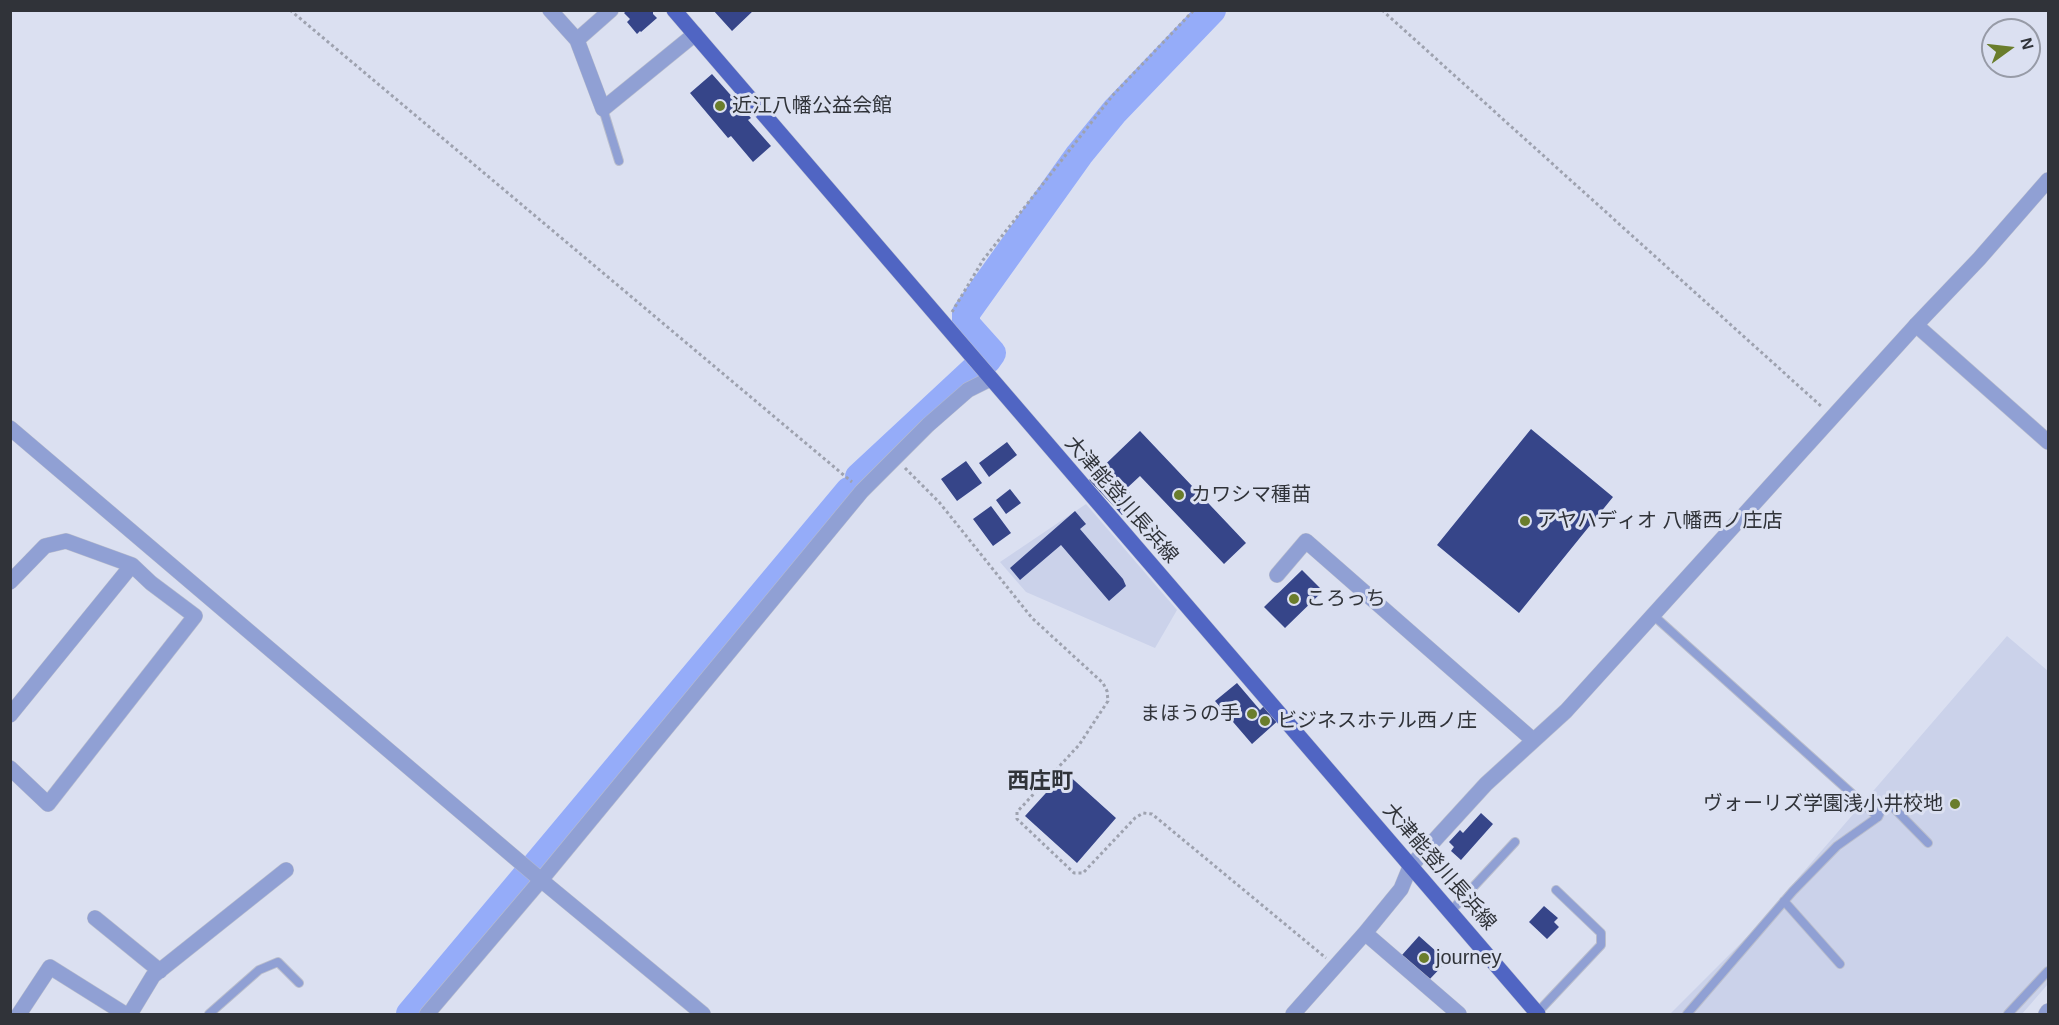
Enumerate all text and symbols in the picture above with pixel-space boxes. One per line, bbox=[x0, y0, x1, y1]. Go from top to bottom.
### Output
north arrow bbox=[1981, 18, 2041, 78]
text: N bbox=[2017, 36, 2037, 52]
place label: 近江八幡公益会館 bbox=[732, 94, 892, 118]
marker: 近江八幡公益会館 bbox=[713, 99, 727, 113]
street label: 大津能登川長浜線 bbox=[1059, 432, 1183, 568]
place label: カワシマ種苗 bbox=[1191, 483, 1311, 507]
marker: カワシマ種苗 bbox=[1172, 488, 1186, 502]
place label: アヤハディオ 八幡西ノ庄店 bbox=[1537, 509, 1783, 533]
marker: アヤハディオ 八幡西ノ庄店 bbox=[1518, 514, 1532, 528]
place label: ころっち bbox=[1306, 587, 1386, 611]
marker: ころっち bbox=[1287, 592, 1301, 606]
place label: まほうの手 bbox=[1140, 702, 1240, 726]
marker: まほうの手 bbox=[1245, 707, 1259, 721]
place label: ビジネスホテル西ノ庄 bbox=[1277, 709, 1477, 733]
marker: ビジネスホテル西ノ庄 bbox=[1258, 714, 1272, 728]
district label: 西庄町 bbox=[1007, 769, 1073, 795]
place label: ヴォーリズ学園浅小井校地 bbox=[1703, 792, 1943, 816]
marker: ヴォーリズ学園浅小井校地 bbox=[1948, 797, 1962, 811]
street label: 大津能登川長浜線 bbox=[1377, 799, 1501, 935]
place label: journey bbox=[1436, 946, 1502, 970]
marker: journey bbox=[1417, 951, 1431, 965]

